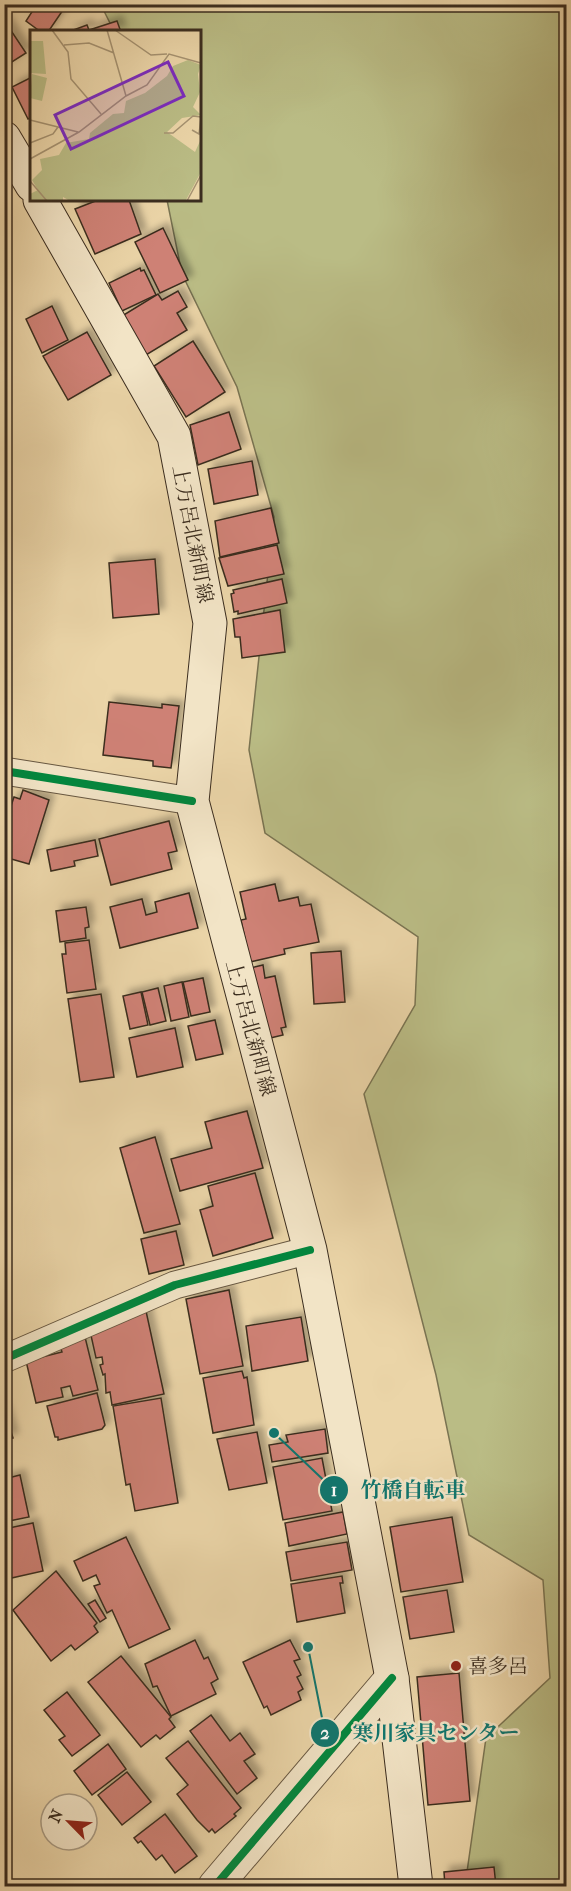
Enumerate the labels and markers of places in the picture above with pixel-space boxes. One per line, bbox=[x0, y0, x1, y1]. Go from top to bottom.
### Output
callout: 竹橋自転車 bbox=[319, 1470, 478, 1509]
place label: 喜多呂 bbox=[468, 1655, 528, 1678]
marker: 喜多呂 bbox=[449, 1659, 463, 1673]
callout: 寒川家具センター bbox=[310, 1713, 532, 1752]

